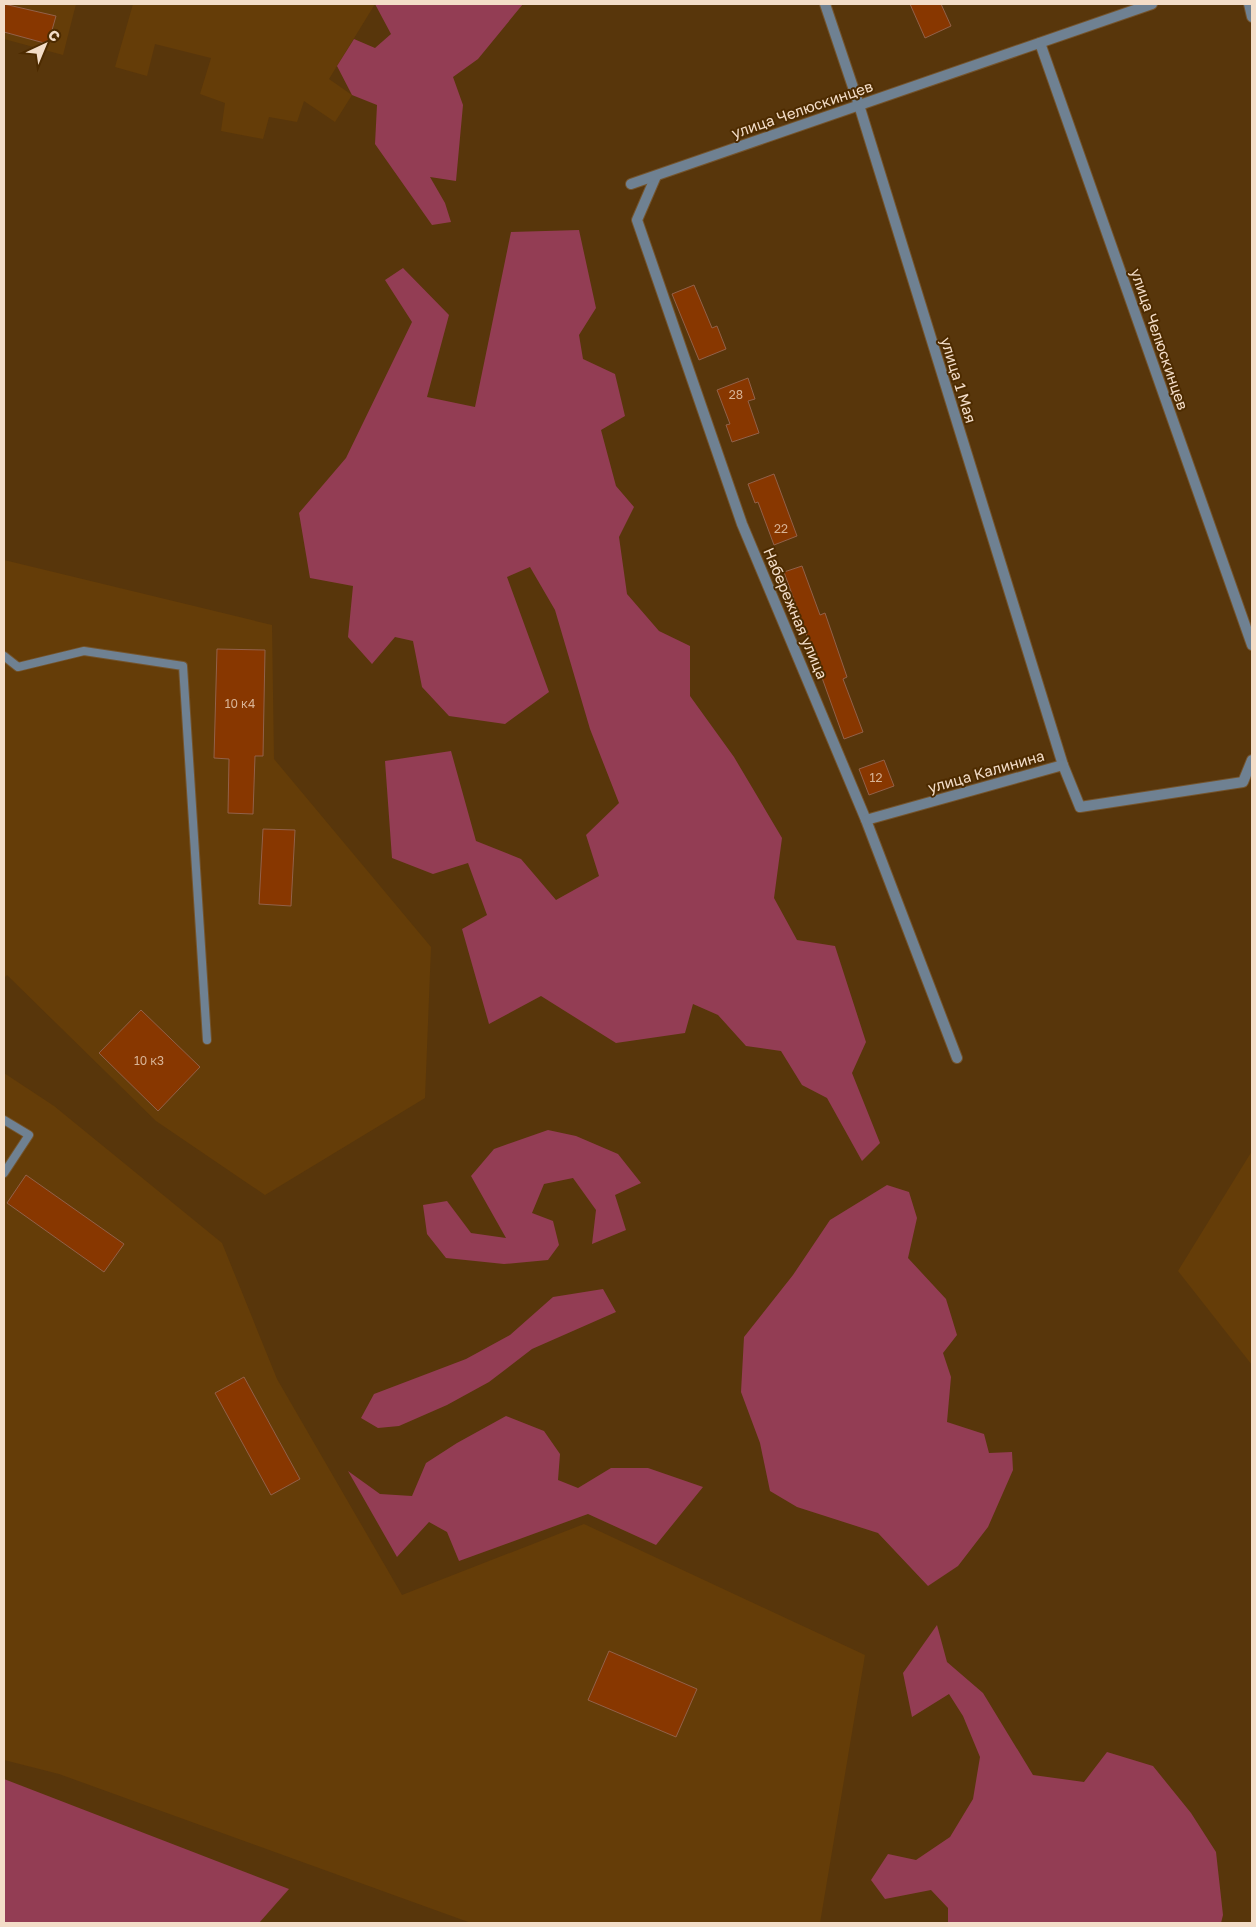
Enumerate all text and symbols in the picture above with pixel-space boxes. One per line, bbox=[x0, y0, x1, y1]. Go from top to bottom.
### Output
north arrow bbox=[20, 20, 70, 70]
text: С bbox=[45, 26, 64, 45]
street label: улица Челюскинцев bbox=[729, 76, 875, 142]
street label: улица Челюскинцев bbox=[1127, 266, 1193, 412]
street label: улица 1 Мая bbox=[937, 335, 981, 425]
house number: 28 bbox=[729, 387, 743, 402]
house number: 22 bbox=[774, 521, 788, 536]
street label: Набережная улица bbox=[760, 545, 832, 681]
house number: 10 к4 bbox=[225, 696, 255, 711]
street label: улица Калинина bbox=[926, 746, 1046, 796]
house number: 12 bbox=[870, 770, 882, 785]
house number: 10 к3 bbox=[134, 1053, 164, 1068]

